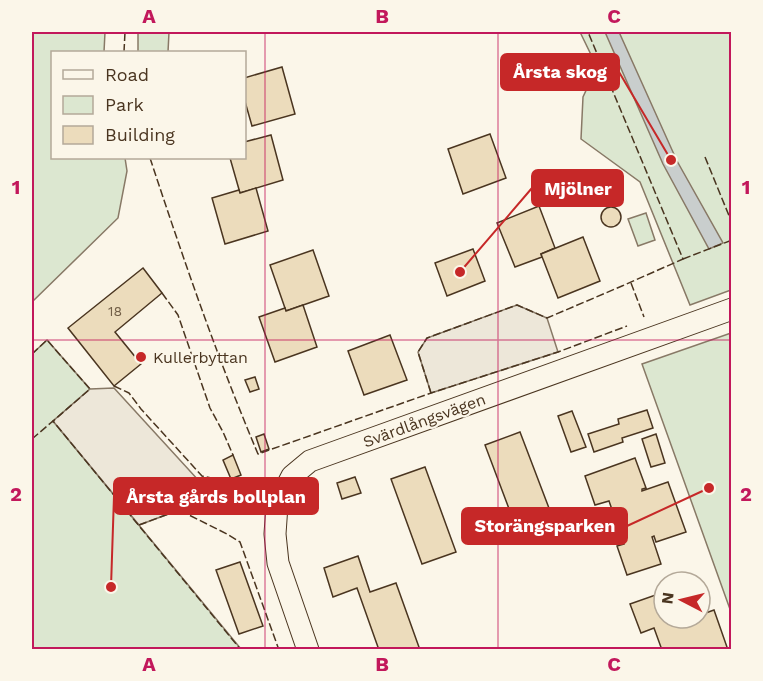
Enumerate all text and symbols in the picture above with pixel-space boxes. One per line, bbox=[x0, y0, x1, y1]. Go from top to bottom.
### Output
text: A bbox=[142, 4, 156, 28]
text: B bbox=[375, 4, 389, 28]
text: C bbox=[607, 4, 621, 28]
legend bbox=[51, 51, 246, 159]
callout: Årsta skog bbox=[501, 54, 619, 90]
text: Årsta skog bbox=[513, 61, 608, 82]
text: Road bbox=[105, 64, 149, 85]
text: Park bbox=[105, 94, 144, 115]
text: Building bbox=[105, 124, 175, 145]
callout: Mjölner bbox=[532, 170, 623, 206]
text: 1 bbox=[12, 175, 20, 199]
text: 1 bbox=[742, 175, 750, 199]
text: Mjölner bbox=[544, 178, 612, 199]
house number: 18 bbox=[108, 303, 122, 319]
place label: Kullerbyttan bbox=[153, 348, 248, 367]
marker: Kullerbyttan bbox=[134, 350, 148, 364]
street label: Svärdlångsvägen bbox=[360, 389, 488, 451]
callout: Årsta gårds bollplan bbox=[114, 478, 318, 514]
text: 2 bbox=[10, 482, 22, 506]
text: 2 bbox=[740, 482, 752, 506]
text: Årsta gårds bollplan bbox=[126, 486, 306, 507]
callout: Storängsparken bbox=[462, 508, 627, 544]
text: Storängsparken bbox=[475, 515, 615, 536]
north arrow bbox=[652, 570, 712, 630]
text: N bbox=[657, 591, 678, 605]
text: A bbox=[142, 652, 156, 676]
text: B bbox=[375, 652, 389, 676]
text: C bbox=[607, 652, 621, 676]

